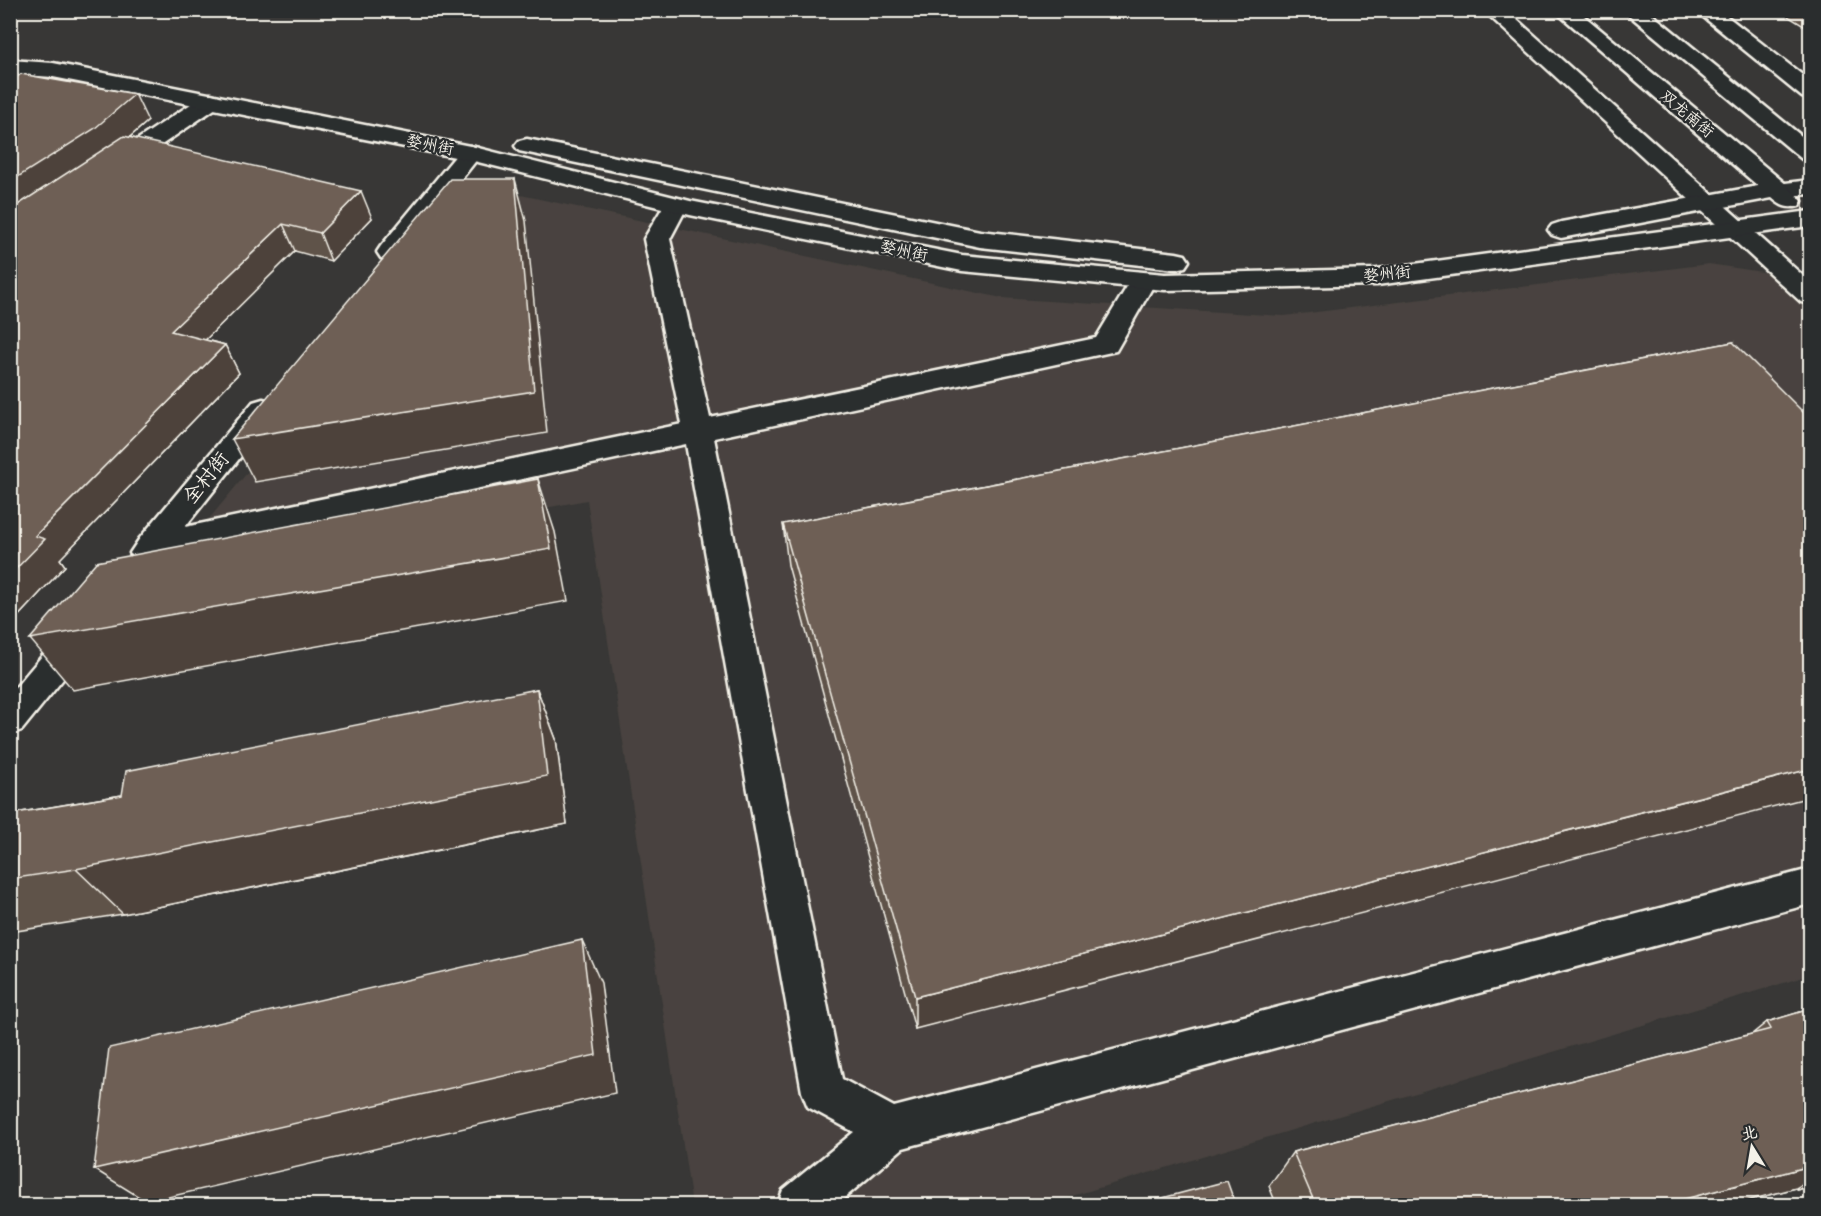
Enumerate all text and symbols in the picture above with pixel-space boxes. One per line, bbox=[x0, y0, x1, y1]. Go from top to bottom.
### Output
street label: 双龙南街 bbox=[1656, 86, 1718, 142]
street label: 婺州街 bbox=[405, 131, 455, 159]
street label: 婺州街 bbox=[879, 237, 929, 265]
street label: 婺州街 bbox=[1362, 262, 1412, 286]
street label: 全村街 bbox=[177, 447, 235, 509]
north arrow bbox=[1722, 1117, 1782, 1177]
text: 北 bbox=[1740, 1122, 1759, 1145]

